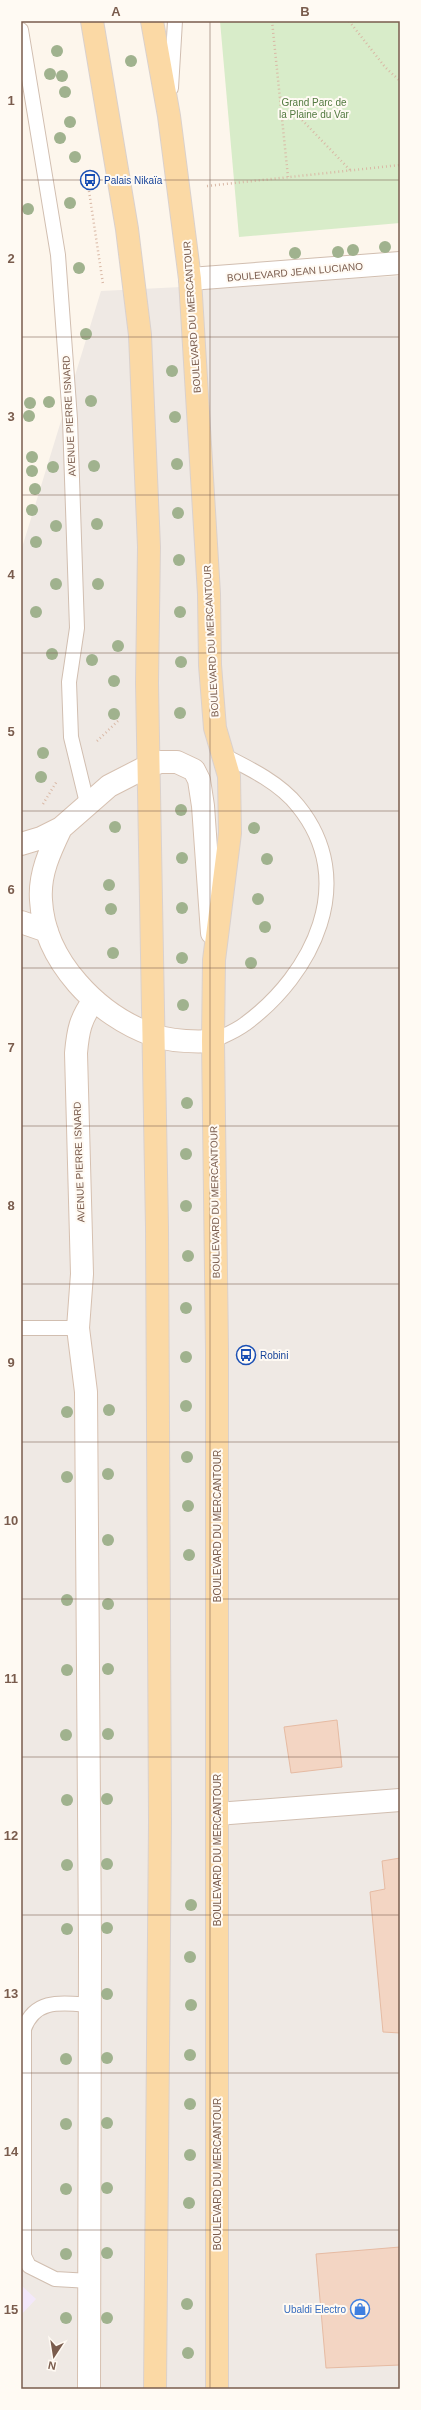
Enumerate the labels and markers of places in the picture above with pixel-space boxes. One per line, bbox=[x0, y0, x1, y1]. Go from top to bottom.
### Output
bus stop icon: Palais Nikaïa bbox=[79, 169, 101, 191]
place label: Palais Nikaïa bbox=[104, 175, 163, 186]
bus stop icon: Robini bbox=[235, 1344, 257, 1366]
place label: Robini bbox=[260, 1350, 288, 1361]
shop icon: Ubaldi Electro bbox=[349, 2298, 371, 2320]
place label: Ubaldi Electro bbox=[284, 2304, 346, 2315]

